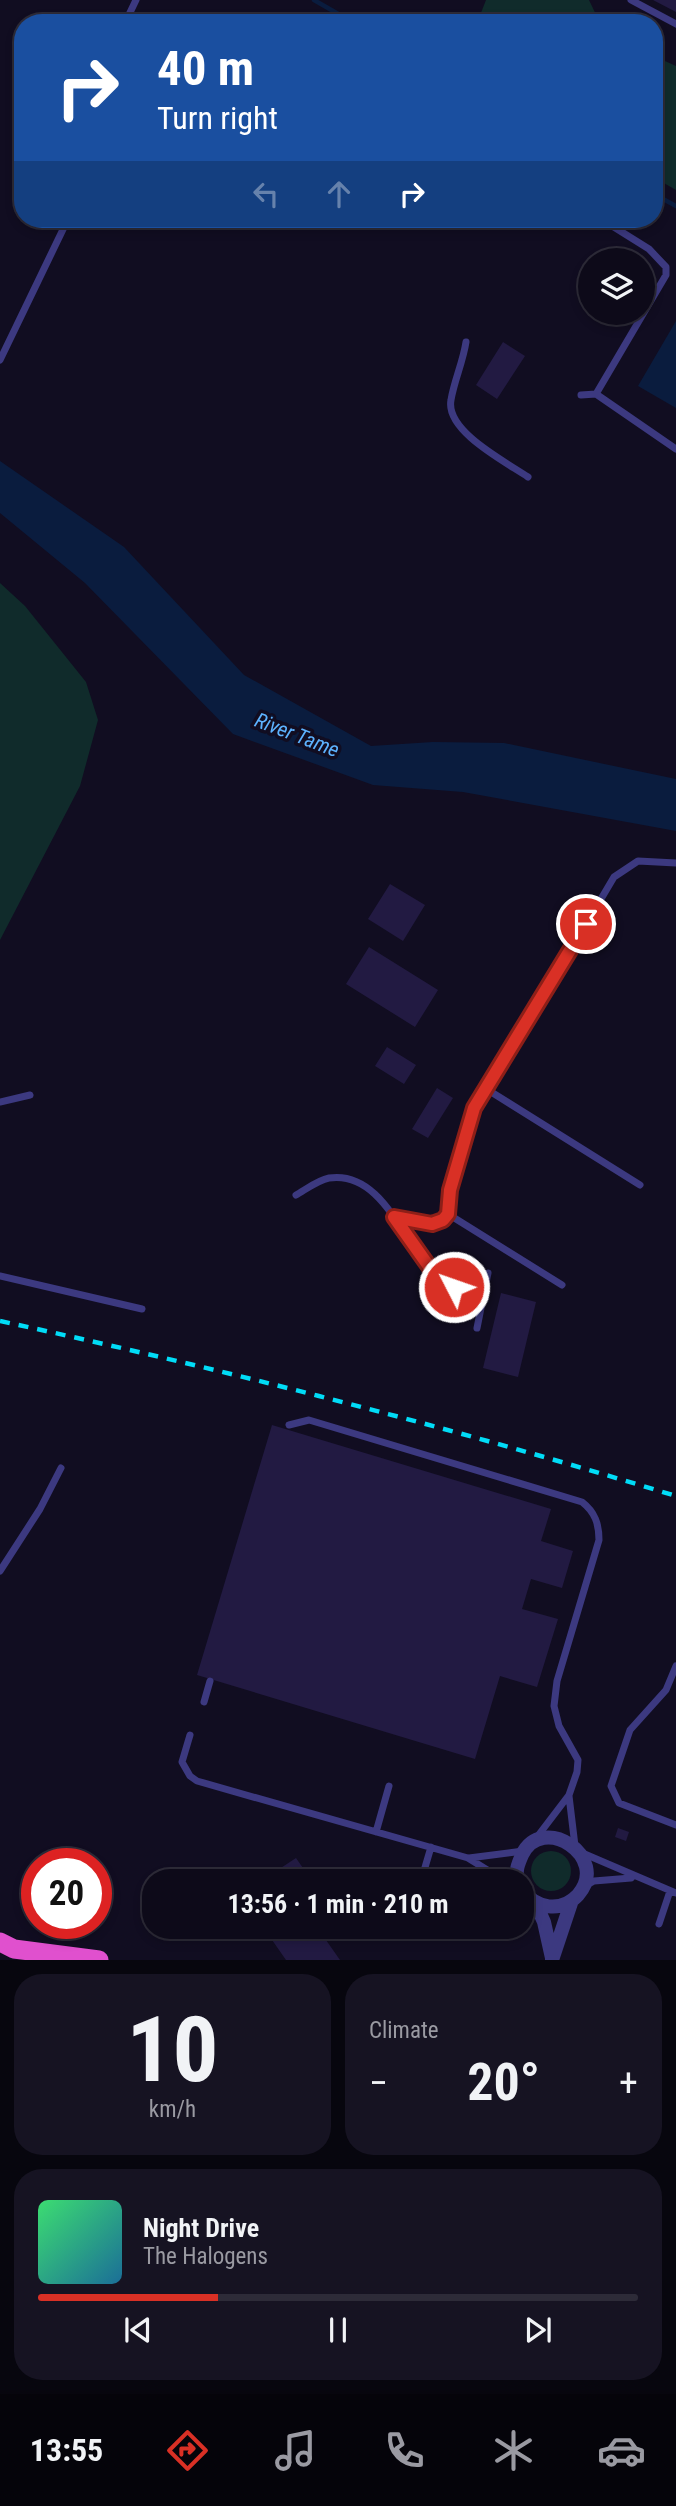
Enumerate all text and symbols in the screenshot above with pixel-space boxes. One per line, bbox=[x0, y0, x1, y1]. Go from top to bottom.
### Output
text: 40 m bbox=[157, 40, 254, 97]
icon: right bbox=[42, 42, 133, 133]
text: Turn right bbox=[157, 99, 278, 137]
icon: left bbox=[247, 175, 285, 213]
icon: ahead bbox=[320, 175, 358, 213]
icon: right bbox=[393, 175, 431, 213]
map controls bbox=[578, 248, 655, 325]
button: layers bbox=[578, 248, 655, 325]
water label: River Tame bbox=[251, 708, 343, 762]
pin bbox=[556, 894, 616, 954]
icon: arrive bbox=[567, 905, 605, 943]
position arrow bbox=[417, 1250, 491, 1324]
speed limit sign: 20 bbox=[21, 1848, 112, 1939]
text: 13:56 · 1 min · 210 m bbox=[228, 1889, 448, 1919]
text: 10 bbox=[127, 1997, 218, 2103]
text: Climate bbox=[369, 2017, 439, 2044]
text: 20° bbox=[467, 2052, 540, 2113]
text: − bbox=[369, 2061, 388, 2105]
text: + bbox=[619, 2061, 638, 2105]
text: km/h bbox=[149, 2096, 196, 2123]
text: Night Drive bbox=[143, 2213, 259, 2243]
text: The Halogens bbox=[143, 2243, 268, 2270]
icon: previous bbox=[119, 2311, 157, 2349]
icon: pause bbox=[319, 2311, 357, 2349]
icon: next bbox=[519, 2311, 557, 2349]
icon: directions bbox=[163, 2426, 212, 2475]
icon: music bbox=[271, 2426, 320, 2475]
icon: phone bbox=[380, 2426, 429, 2475]
icon: climate bbox=[489, 2426, 538, 2475]
icon: car bbox=[597, 2426, 646, 2475]
text: 13:55 bbox=[30, 2431, 103, 2469]

